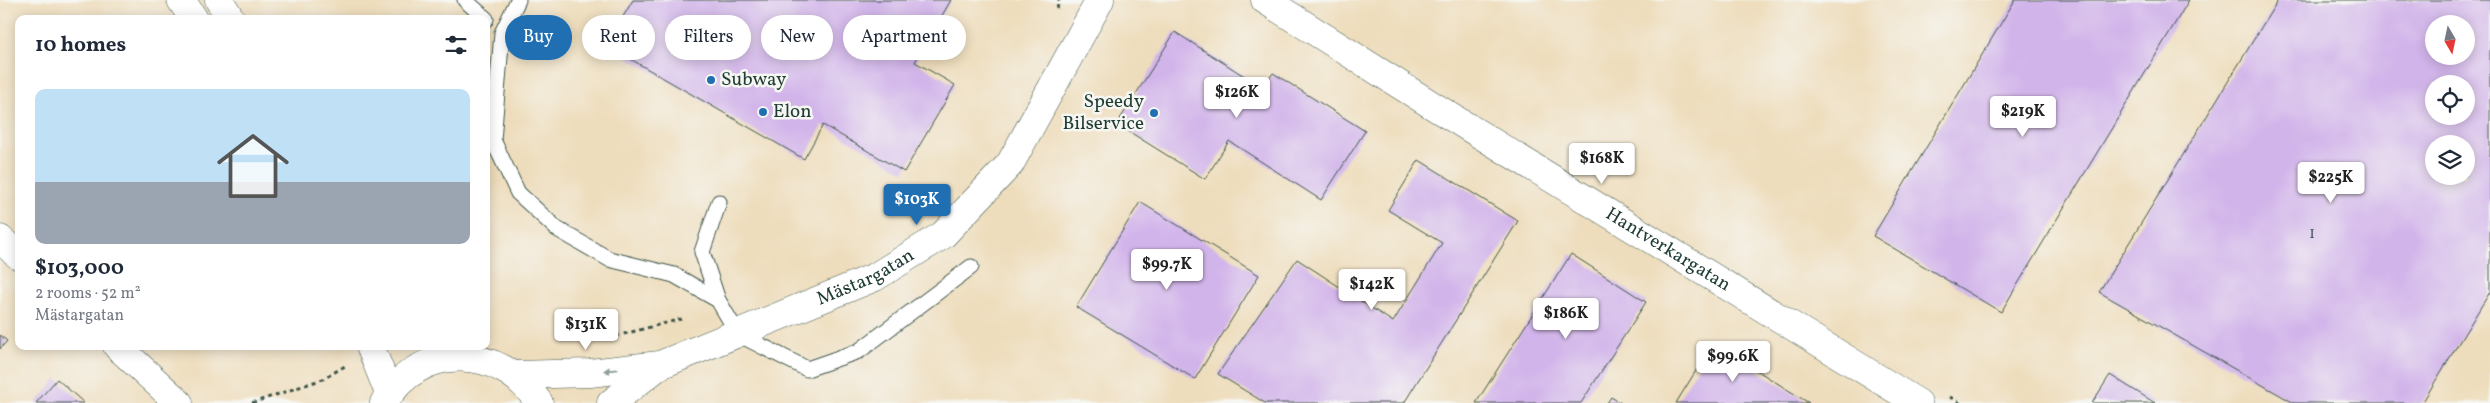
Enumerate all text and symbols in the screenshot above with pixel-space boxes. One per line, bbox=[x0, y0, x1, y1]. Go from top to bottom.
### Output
chip: Buy bbox=[505, 15, 572, 60]
chip: Rent bbox=[582, 15, 655, 60]
chip: Filters bbox=[665, 15, 751, 60]
chip: New bbox=[761, 15, 833, 60]
chip: Apartment bbox=[843, 15, 966, 60]
north arrow bbox=[2425, 15, 2475, 65]
map controls bbox=[2425, 15, 2475, 185]
text: 10 homes bbox=[35, 31, 126, 60]
icon: filters bbox=[442, 31, 470, 59]
place label: Subway bbox=[721, 67, 786, 93]
marker: Subway bbox=[705, 74, 717, 86]
button: locate bbox=[2425, 75, 2475, 125]
pin: $126K bbox=[1202, 76, 1272, 119]
text: $126K bbox=[1215, 82, 1259, 104]
place label: Speedy Bilservice bbox=[1062, 89, 1144, 137]
pin: $219K bbox=[1988, 96, 2058, 138]
place label: Elon bbox=[773, 99, 812, 125]
text: $219K bbox=[2001, 101, 2045, 123]
marker: Elon bbox=[757, 106, 769, 118]
marker: Speedy Bilservice bbox=[1148, 107, 1160, 119]
icon: home bbox=[208, 121, 298, 211]
button: layers bbox=[2425, 135, 2475, 185]
pin: $168K bbox=[1567, 142, 1637, 185]
text: $168K bbox=[1580, 148, 1624, 170]
pin: $225K bbox=[2296, 162, 2366, 204]
text: $225K bbox=[2309, 167, 2353, 189]
pin: $103K bbox=[882, 184, 952, 226]
text: $103K bbox=[895, 189, 939, 211]
street label: Hantverkargatan bbox=[1600, 201, 1736, 298]
house number: 1 bbox=[2309, 223, 2315, 245]
street label: Mästargatan bbox=[813, 243, 919, 312]
pin: $99.7K bbox=[1126, 248, 1208, 291]
text: $103,000 bbox=[35, 254, 124, 283]
text: $99.7K bbox=[1142, 254, 1192, 276]
pin: $142K bbox=[1337, 268, 1407, 311]
text: $142K bbox=[1350, 274, 1394, 296]
text: 2 rooms · 52 m² bbox=[35, 283, 141, 305]
pin: $186K bbox=[1531, 298, 1601, 340]
text: $186K bbox=[1544, 303, 1588, 325]
text: Mästargatan bbox=[35, 305, 124, 327]
pin: $131K bbox=[551, 308, 621, 351]
text: $131K bbox=[565, 314, 607, 336]
pin: $99.6K bbox=[1692, 340, 1774, 383]
text: $99.6K bbox=[1707, 346, 1759, 368]
one-way arrow bbox=[603, 366, 619, 374]

